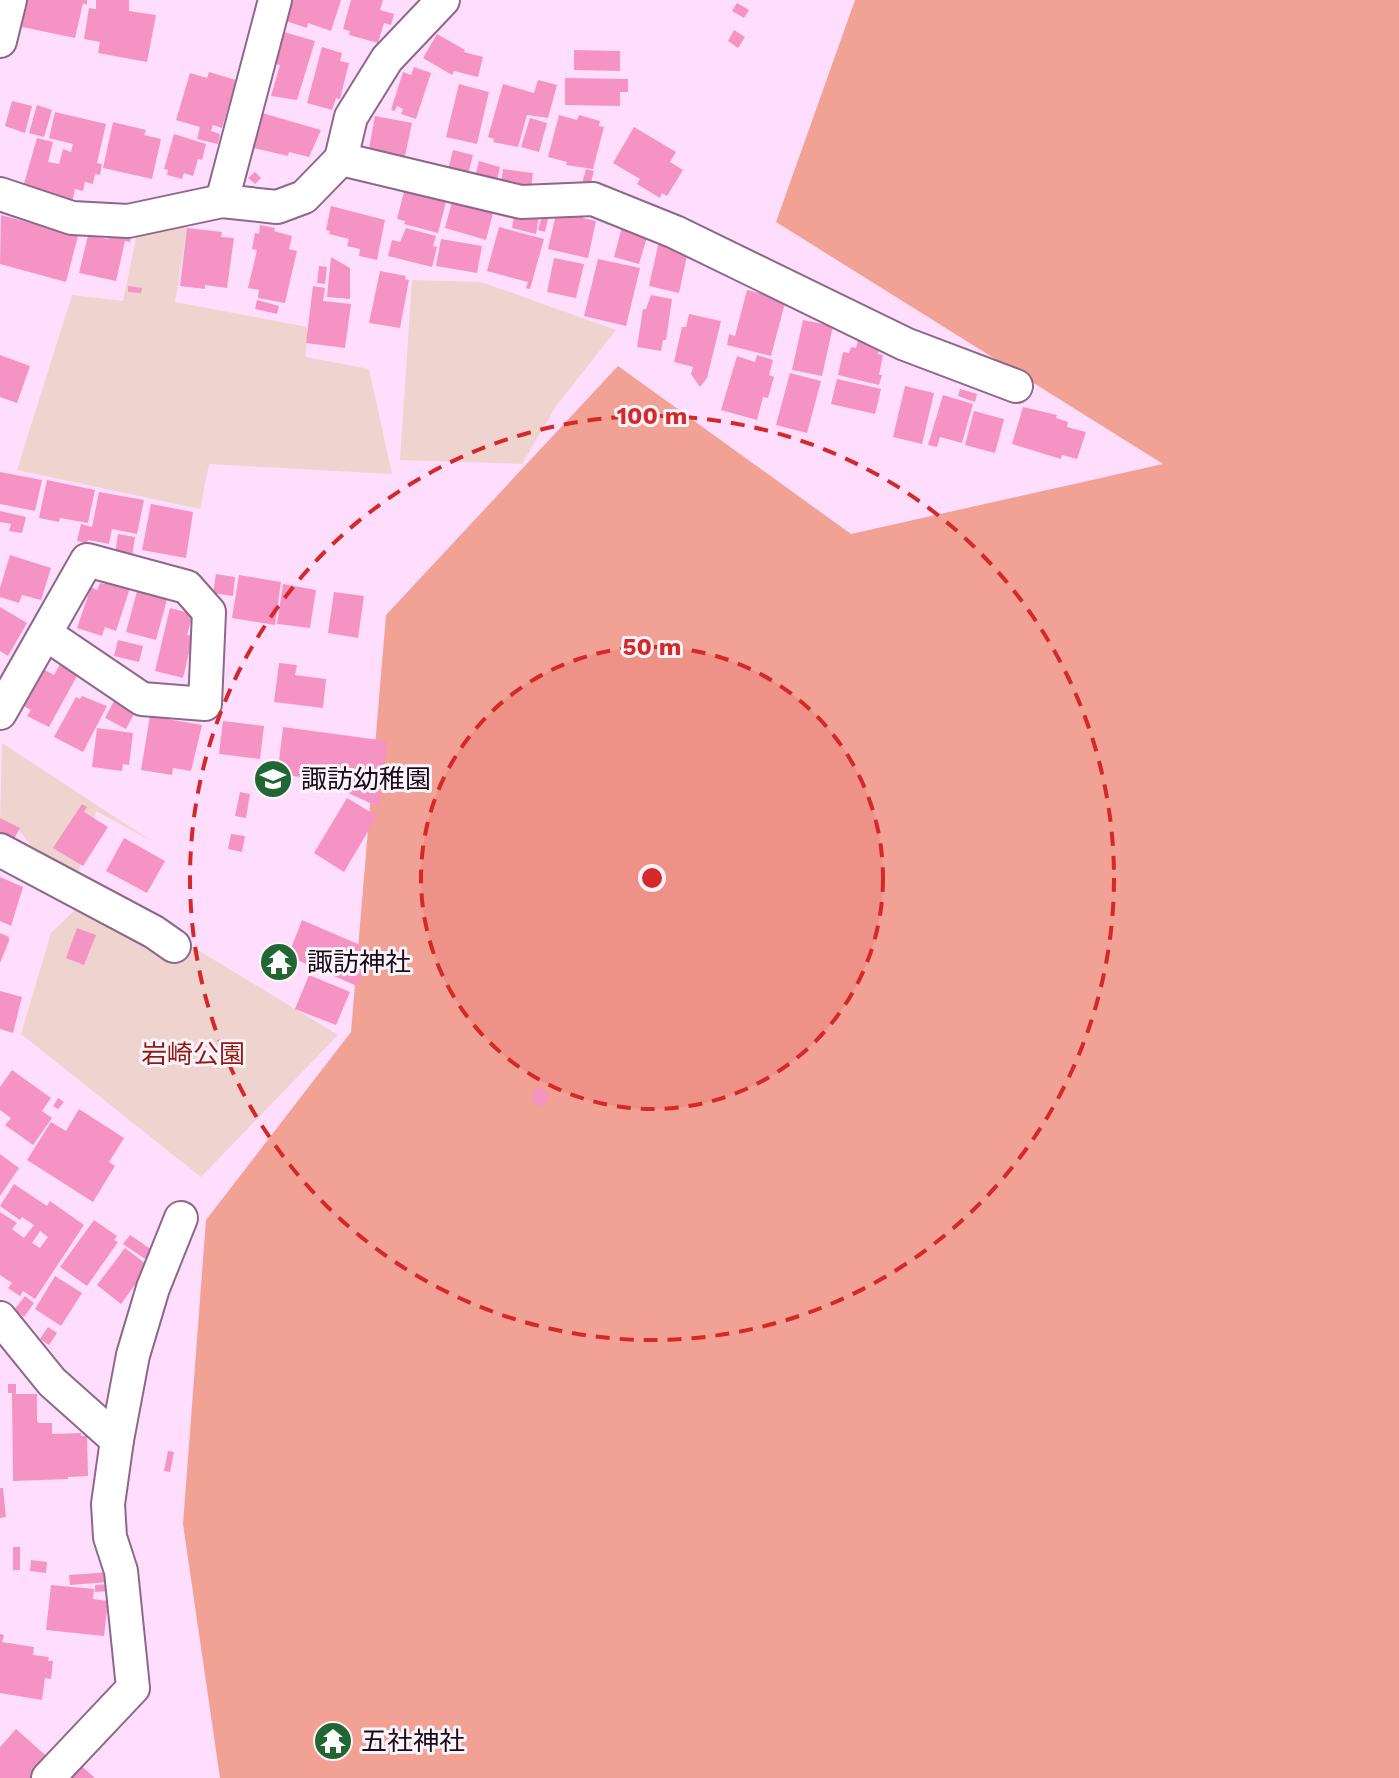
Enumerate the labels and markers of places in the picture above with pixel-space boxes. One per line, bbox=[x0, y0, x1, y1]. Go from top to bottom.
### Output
school or university icon: 諏訪幼稚園 bbox=[252, 758, 294, 800]
place label: 諏訪幼稚園 bbox=[301, 764, 431, 794]
centre of rings bbox=[638, 864, 666, 892]
temple icon: 諏訪神社 bbox=[258, 941, 300, 983]
place label: 諏訪神社 bbox=[307, 947, 411, 977]
temple icon: 五社神社 bbox=[312, 1720, 354, 1762]
place label: 五社神社 bbox=[361, 1726, 465, 1756]

